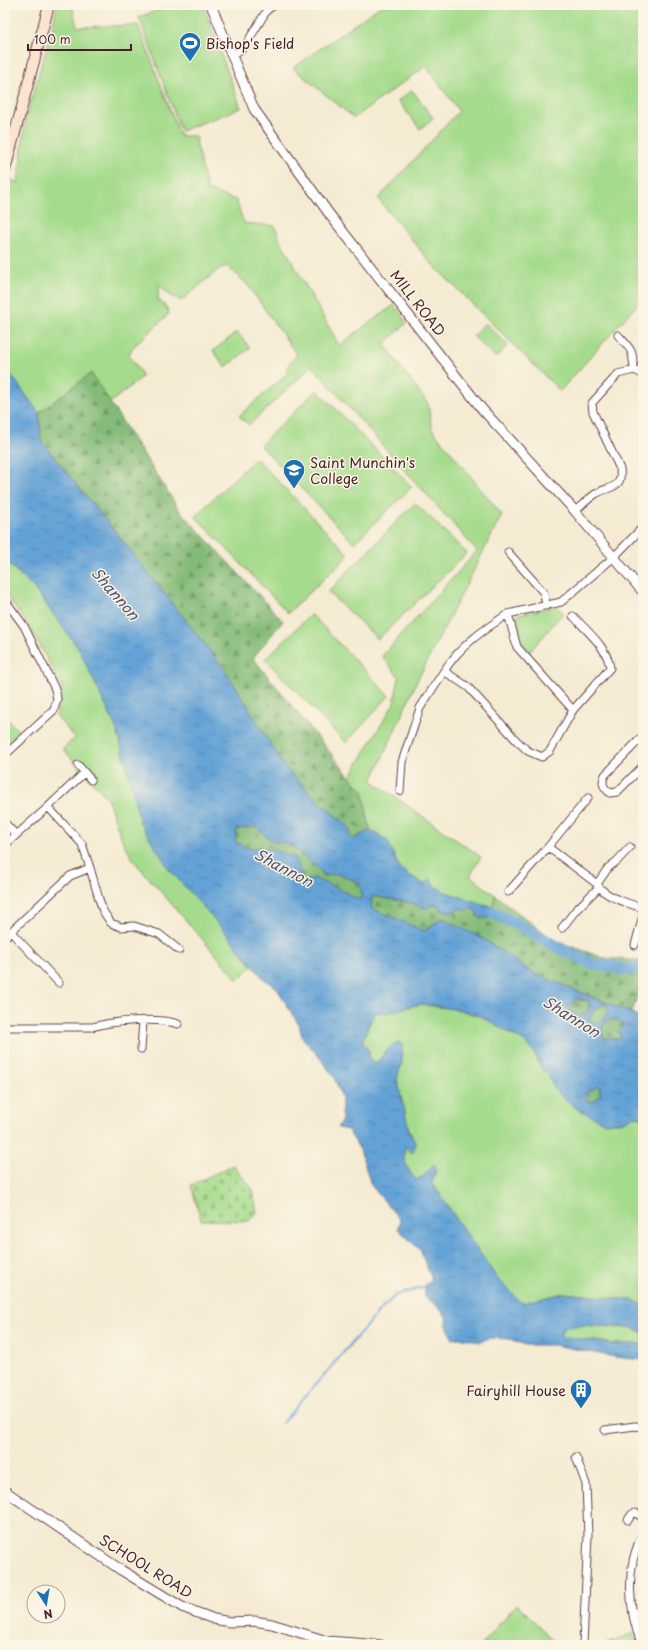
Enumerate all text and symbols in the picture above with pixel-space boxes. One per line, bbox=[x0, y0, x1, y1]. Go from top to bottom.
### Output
scale bar bbox=[28, 26, 131, 52]
text: 100 m bbox=[34, 30, 71, 48]
sports icon: Bishop's Field bbox=[177, 30, 203, 63]
place label: Bishop's Field bbox=[206, 33, 294, 54]
street label: MILL ROAD bbox=[385, 265, 451, 341]
place label: Saint Munchin's College bbox=[310, 452, 415, 489]
school or university icon: Saint Munchin's College bbox=[281, 457, 307, 490]
water label: Shannon bbox=[86, 561, 146, 625]
water label: Shannon bbox=[251, 842, 318, 892]
water label: Shannon bbox=[539, 989, 606, 1043]
building icon: Fairyhill House bbox=[568, 1377, 594, 1410]
place label: Fairyhill House bbox=[466, 1380, 566, 1401]
street label: SCHOOL ROAD bbox=[95, 1529, 197, 1603]
north arrow bbox=[26, 1584, 66, 1624]
text: N bbox=[42, 1605, 54, 1624]

